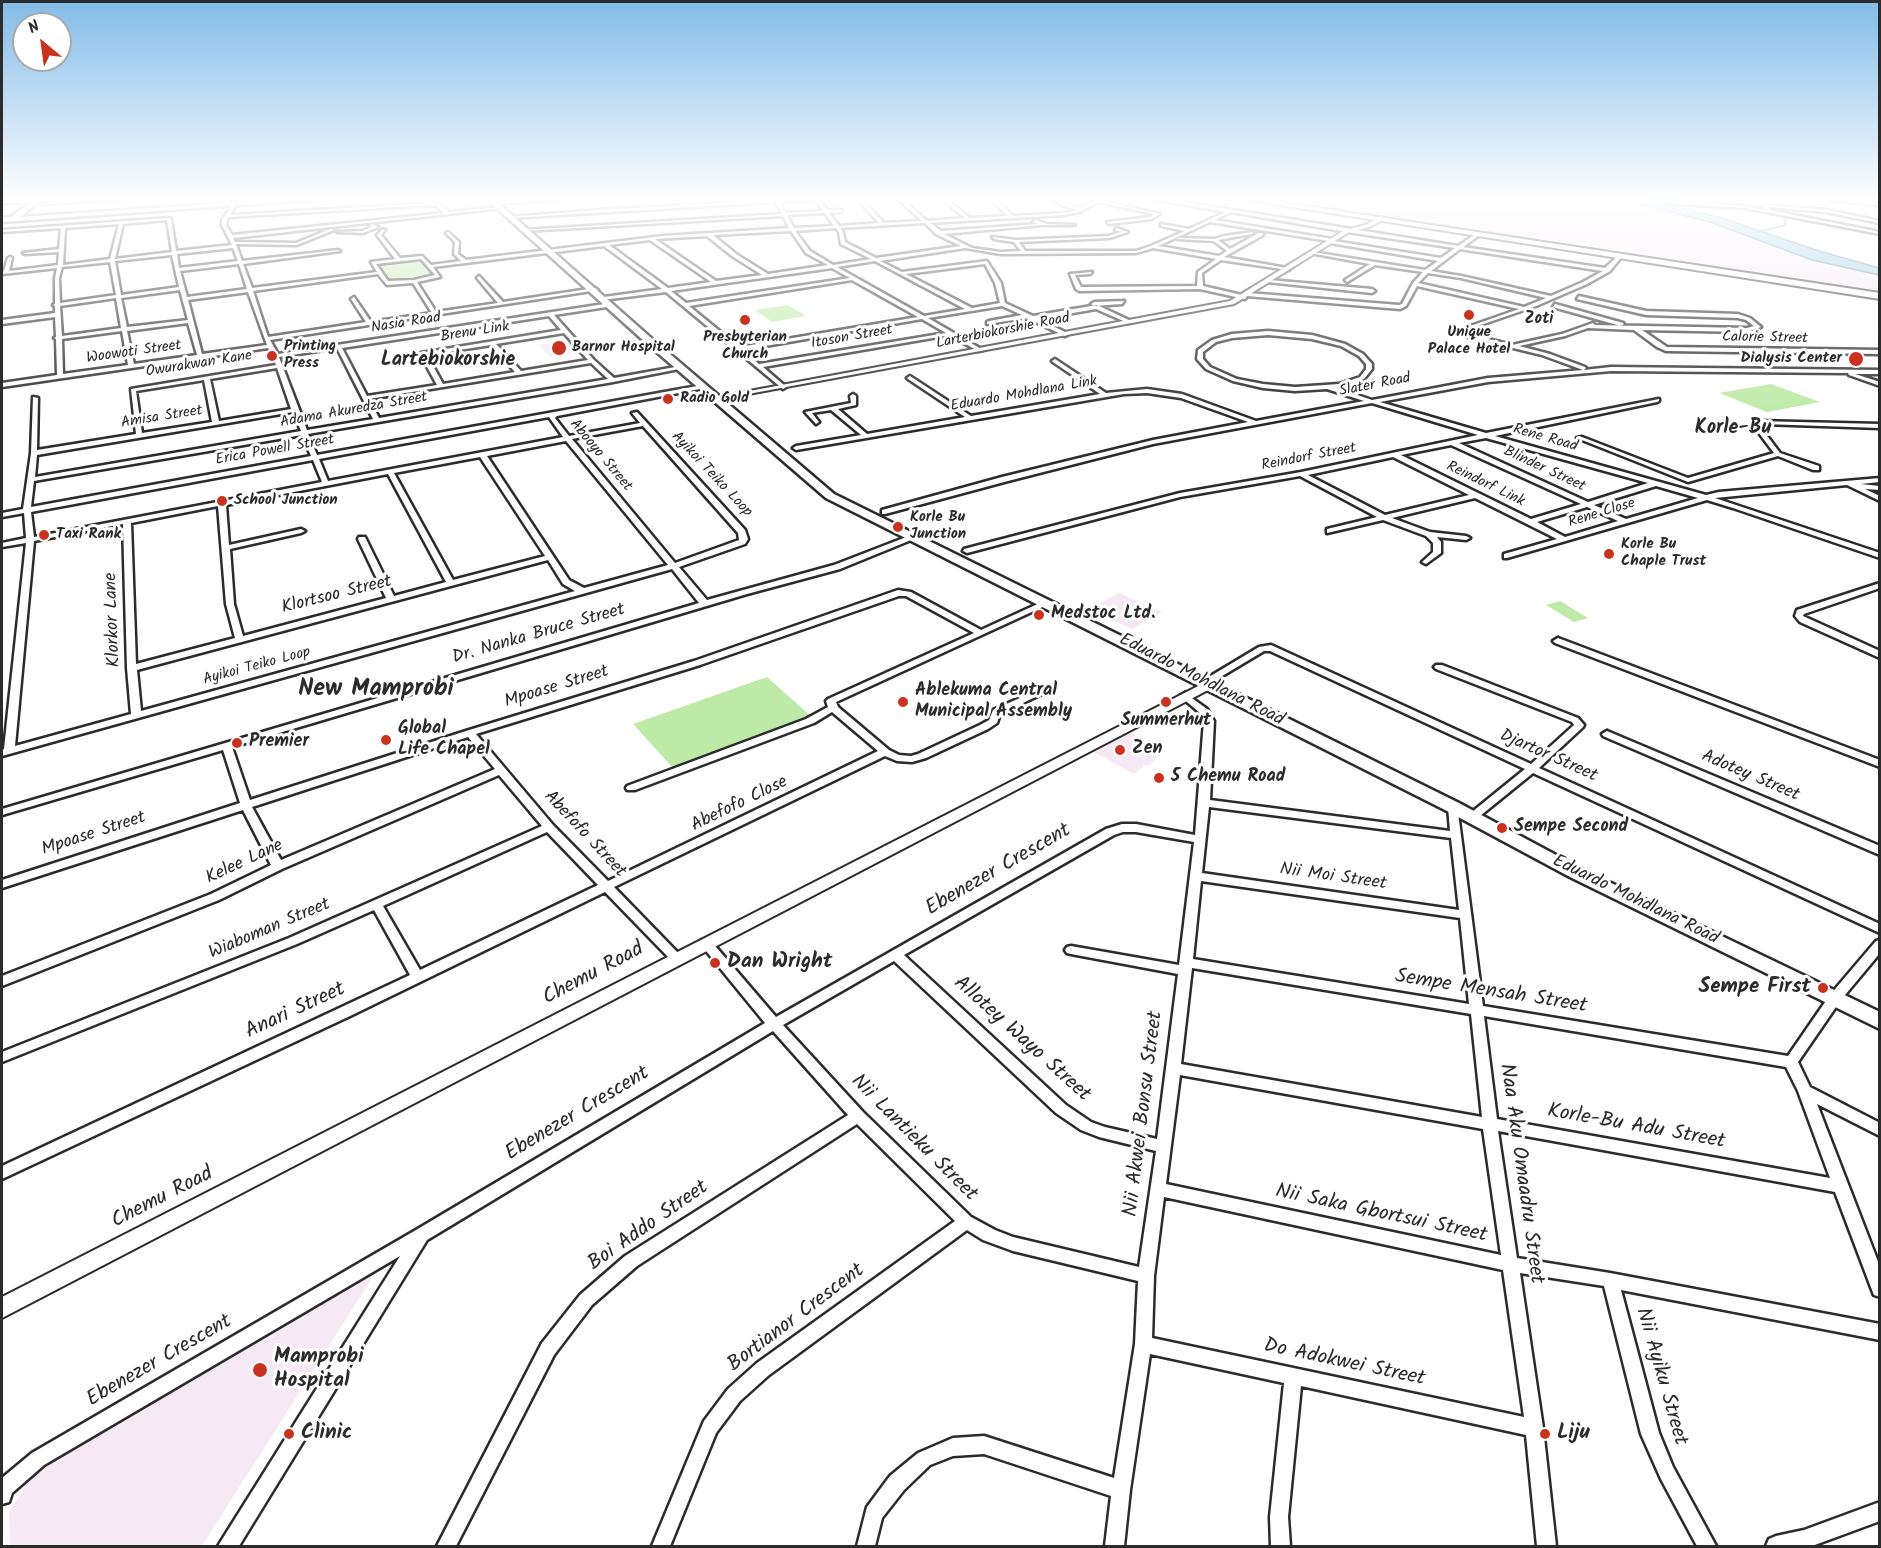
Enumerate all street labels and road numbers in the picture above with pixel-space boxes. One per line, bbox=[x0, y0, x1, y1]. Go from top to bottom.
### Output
street label: Nasia Road bbox=[370, 310, 442, 338]
street label: Larterbiokorshie Road bbox=[935, 310, 1071, 354]
street label: Brenu Link bbox=[439, 319, 511, 347]
street label: Itoson Street bbox=[810, 322, 894, 354]
street label: Calorie Street bbox=[1722, 329, 1808, 349]
street label: Woowoti Street bbox=[85, 337, 183, 369]
street label: Owurakwan Kane bbox=[145, 348, 253, 382]
street label: Slater Road bbox=[1338, 370, 1412, 402]
street label: Eduardo Mohdlana Link bbox=[949, 373, 1099, 417]
street label: Adama Akuredza Street bbox=[279, 389, 429, 433]
street label: Amisa Street bbox=[120, 403, 204, 433]
street label: Abooyo Street bbox=[565, 416, 635, 496]
street label: Rene Road bbox=[1511, 421, 1579, 457]
street label: Ayikoi Teiko Loop bbox=[667, 429, 755, 521]
street label: Erica Powell Street bbox=[214, 432, 336, 470]
street label: Reindorf Street bbox=[1260, 440, 1358, 476]
street label: Blinder Street bbox=[1500, 443, 1588, 497]
street label: Reindorf Link bbox=[1443, 458, 1527, 512]
street label: Rene Close bbox=[1566, 495, 1638, 533]
street label: Klorkor Lane bbox=[102, 572, 126, 668]
street label: Klortsoo Street bbox=[280, 572, 394, 620]
street label: Dr. Nanka Bruce Street bbox=[450, 600, 628, 670]
street label: Eduardo Mohdlana Road bbox=[1115, 630, 1287, 732]
street label: Ayikoi Teiko Loop bbox=[201, 644, 313, 690]
street label: Mpoase Street bbox=[502, 662, 612, 714]
street label: Djartor Street bbox=[1496, 726, 1600, 788]
street label: Adotey Street bbox=[1698, 747, 1802, 807]
street label: Abefofo Close bbox=[688, 772, 792, 838]
street label: Abefofo Street bbox=[538, 787, 630, 883]
street label: Mpoase Street bbox=[39, 808, 149, 862]
street label: Ebenezer Crescent bbox=[922, 819, 1076, 923]
street label: Kelee Lane bbox=[203, 836, 287, 890]
street label: Eduardo Mohdlana Road bbox=[1548, 851, 1722, 951]
street label: Nii Moi Street bbox=[1278, 860, 1388, 896]
street label: Wiaboman Street bbox=[206, 895, 334, 965]
street label: Chemu Road bbox=[539, 938, 649, 1012]
street label: Sempe Mensah Street bbox=[1393, 965, 1589, 1021]
street label: Allotey Wayo Street bbox=[947, 972, 1095, 1108]
street label: Anari Street bbox=[242, 978, 350, 1046]
street label: Nii Akwei Bonsu Street bbox=[1120, 1010, 1170, 1218]
street label: Ebenezer Crescent bbox=[501, 1062, 655, 1168]
street label: Naa Aku Omaadru Street bbox=[1492, 1062, 1548, 1286]
street label: Nii Lantieku Street bbox=[844, 1070, 982, 1208]
street label: Korle-Bu Adu Street bbox=[1545, 1100, 1727, 1156]
street label: Chemu Road bbox=[108, 1163, 218, 1235]
street label: Boi Addo Street bbox=[584, 1176, 714, 1278]
street label: Nii Saka Gbortsui Street bbox=[1273, 1180, 1489, 1250]
street label: Bortianor Crescent bbox=[724, 1259, 870, 1379]
street label: Nii Ayiku Street bbox=[1628, 1305, 1692, 1449]
street label: Ebenezer Crescent bbox=[83, 1310, 237, 1414]
street label: Do Adokwei Street bbox=[1261, 1335, 1427, 1393]

